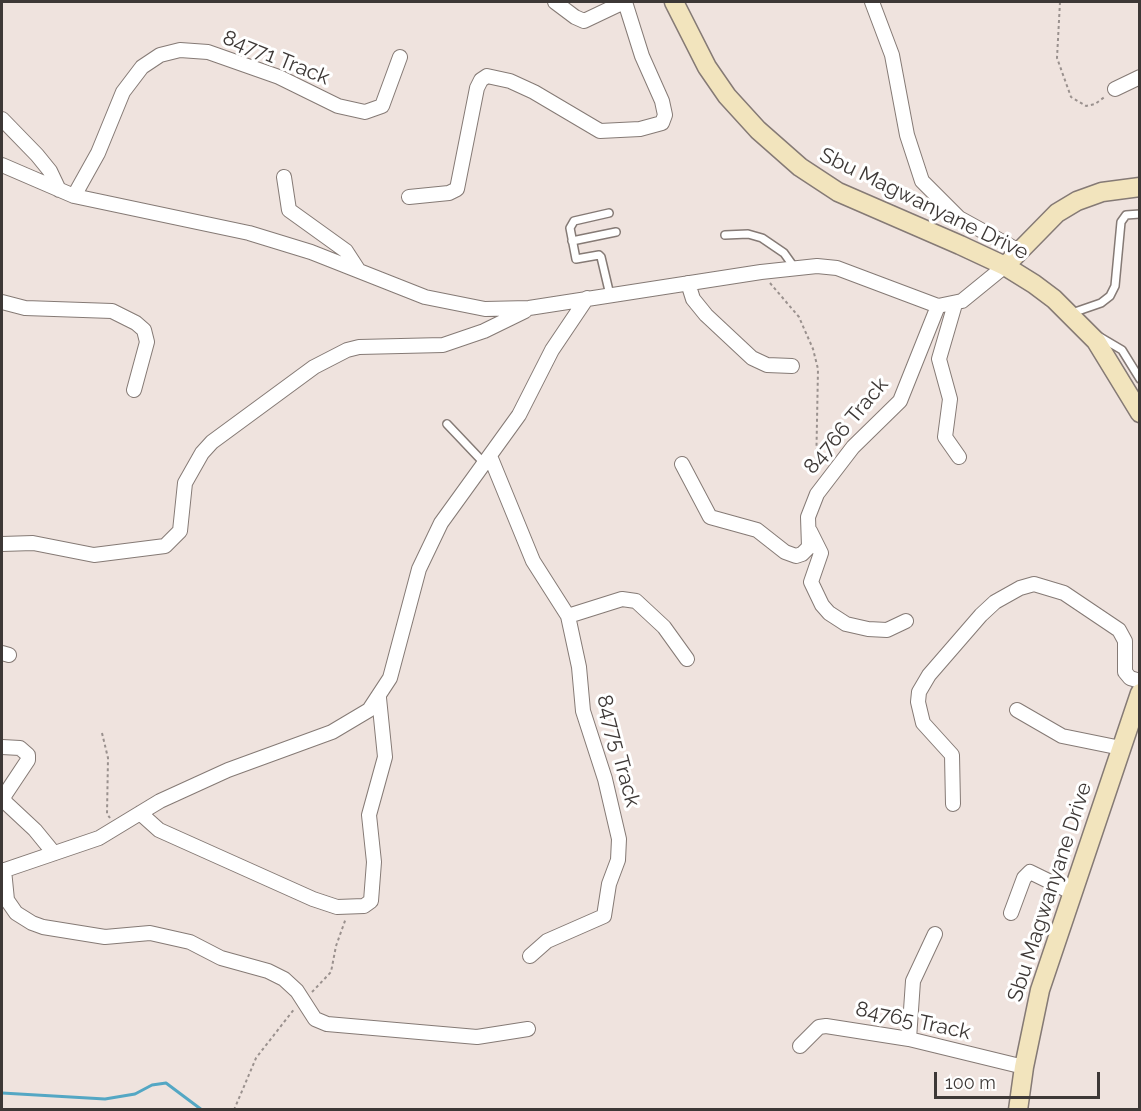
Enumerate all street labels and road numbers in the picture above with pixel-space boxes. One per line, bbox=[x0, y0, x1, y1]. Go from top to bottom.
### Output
street label: 84771 Track bbox=[219, 25, 333, 91]
street label: Sbu Magwanyane Drive bbox=[816, 142, 1032, 266]
street label: 84766 Track bbox=[798, 373, 894, 479]
street label: 84775 Track bbox=[591, 692, 645, 810]
street label: Sbu Magwanyane Drive bbox=[1003, 779, 1097, 1005]
street label: 84765 Track bbox=[853, 997, 973, 1045]

